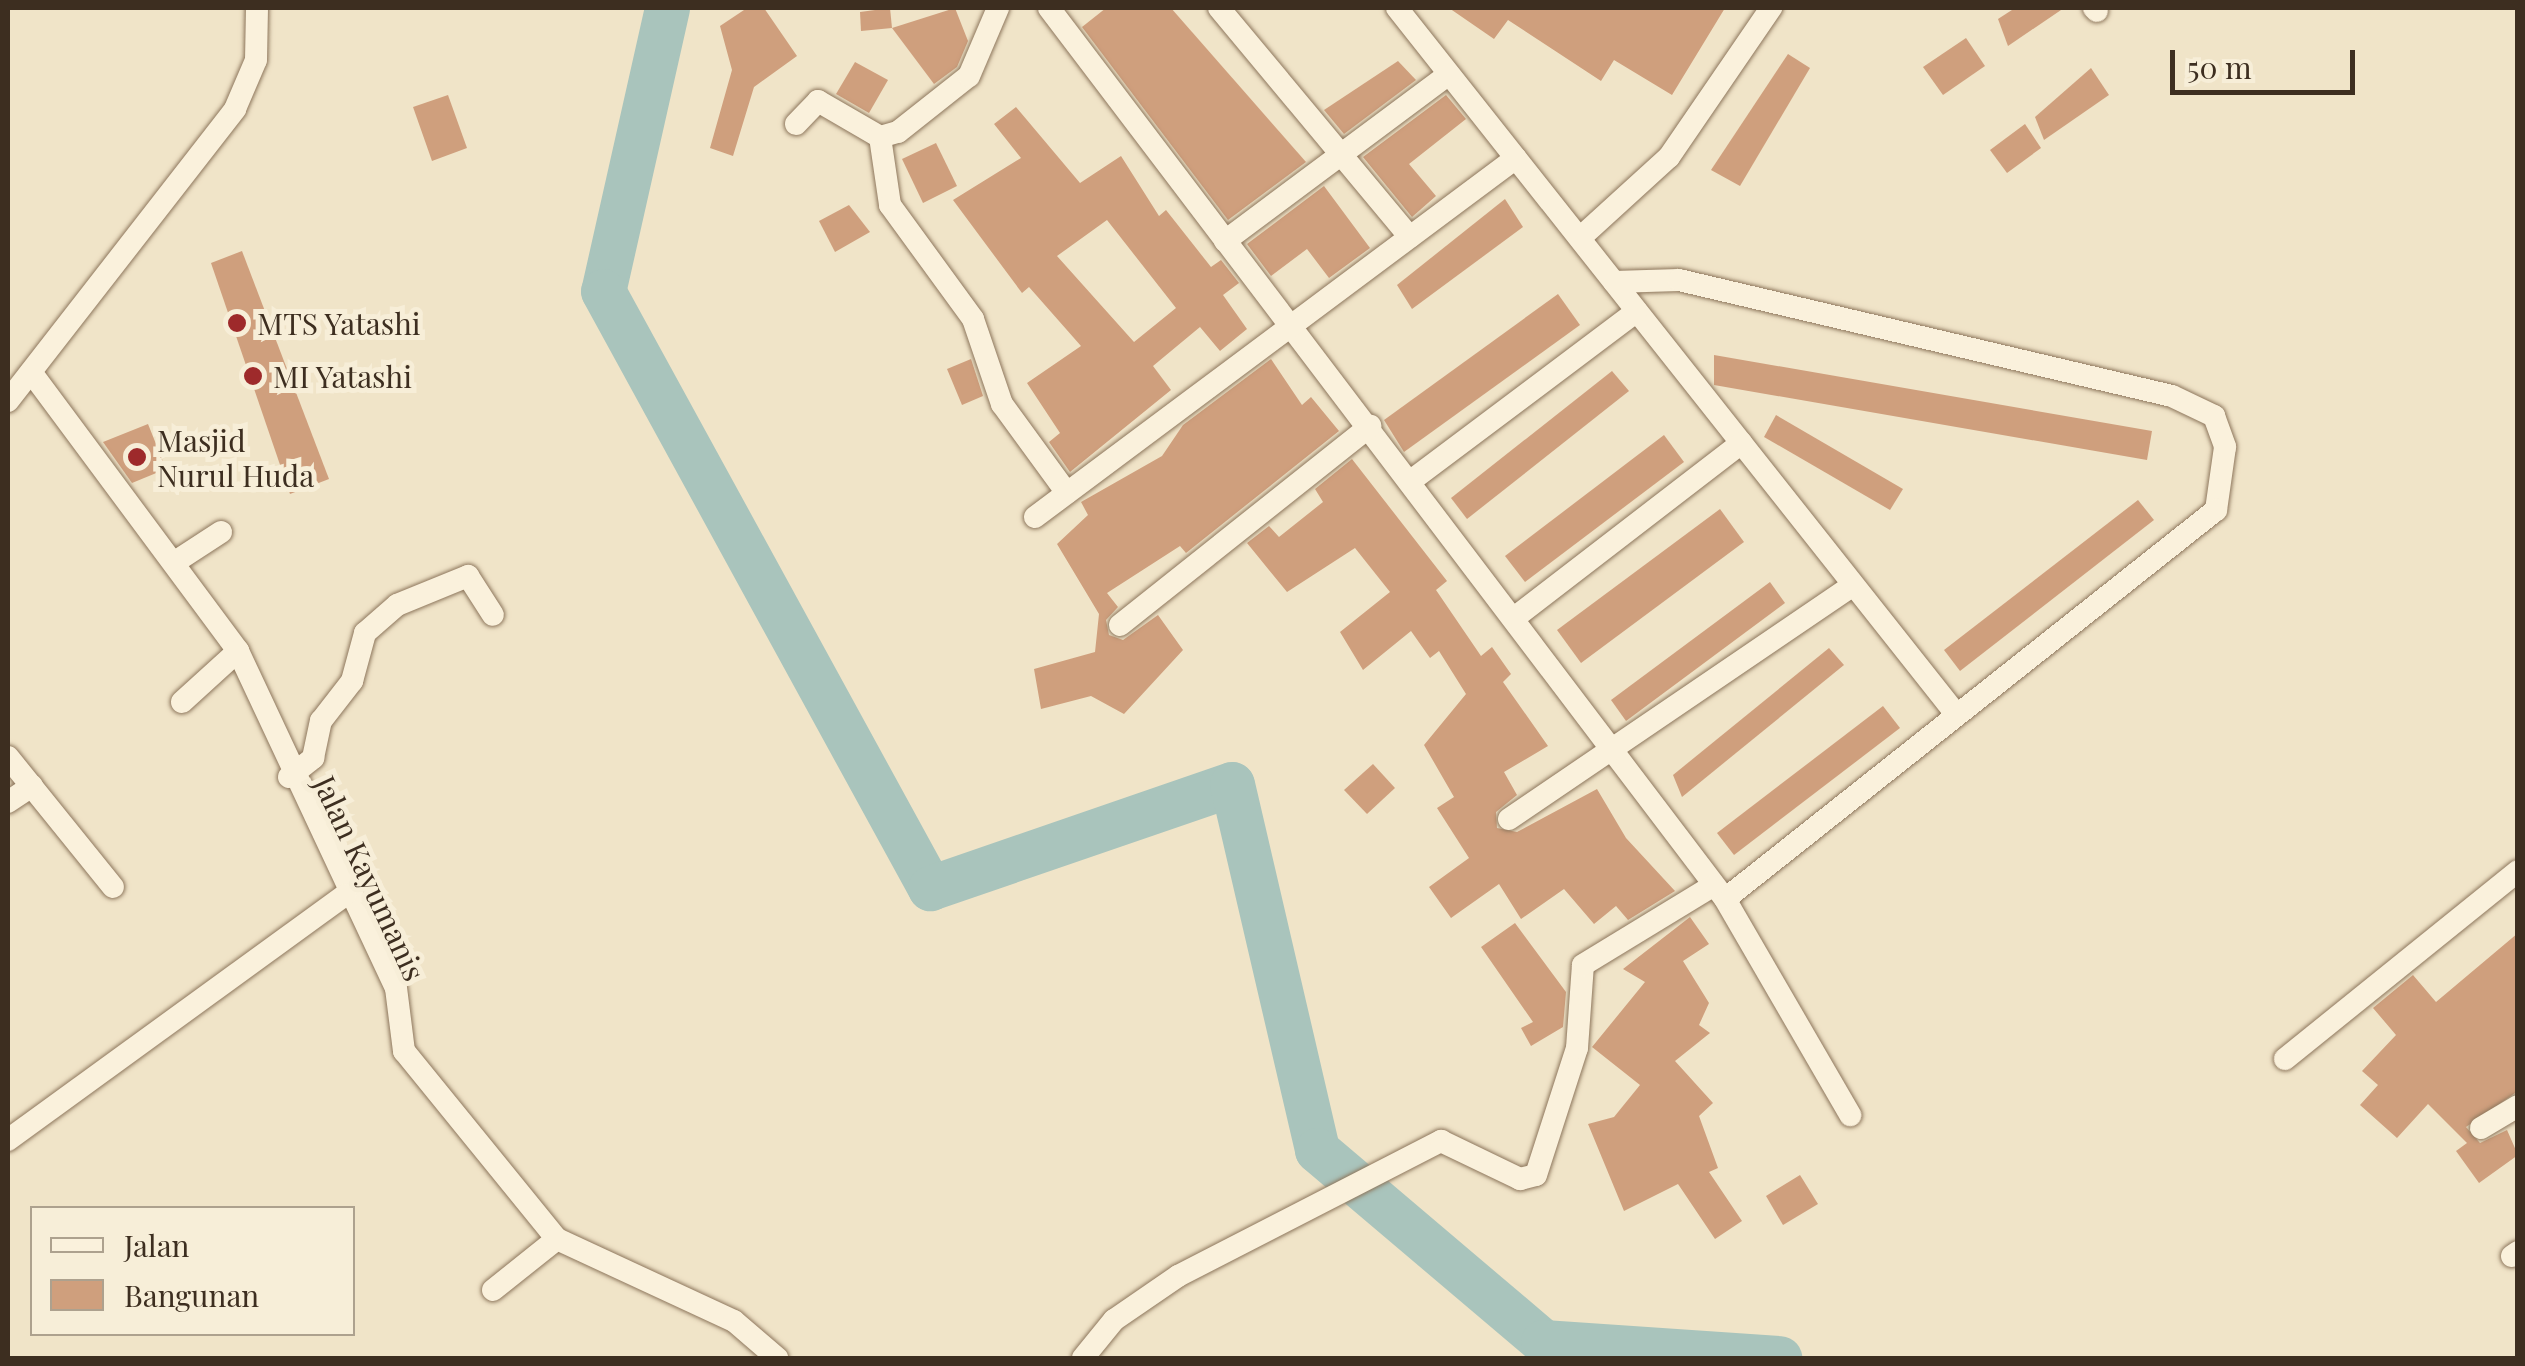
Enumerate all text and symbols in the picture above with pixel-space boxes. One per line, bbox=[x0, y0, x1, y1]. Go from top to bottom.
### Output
scale bar bbox=[2175, 30, 2360, 92]
text: 50 m bbox=[2187, 47, 2252, 87]
place label: MTS Yatashi bbox=[257, 305, 422, 341]
marker: MTS Yatashi bbox=[226, 312, 248, 334]
place label: MI Yatashi bbox=[273, 358, 413, 394]
marker: MI Yatashi bbox=[242, 365, 264, 387]
place label: Masjid Nurul Huda bbox=[157, 422, 314, 492]
marker: Masjid Nurul Huda bbox=[126, 446, 148, 468]
street label: Jalan Kayumanis bbox=[307, 770, 433, 986]
legend bbox=[30, 1206, 355, 1336]
text: Jalan bbox=[124, 1225, 190, 1265]
text: Bangunan bbox=[124, 1275, 259, 1315]

